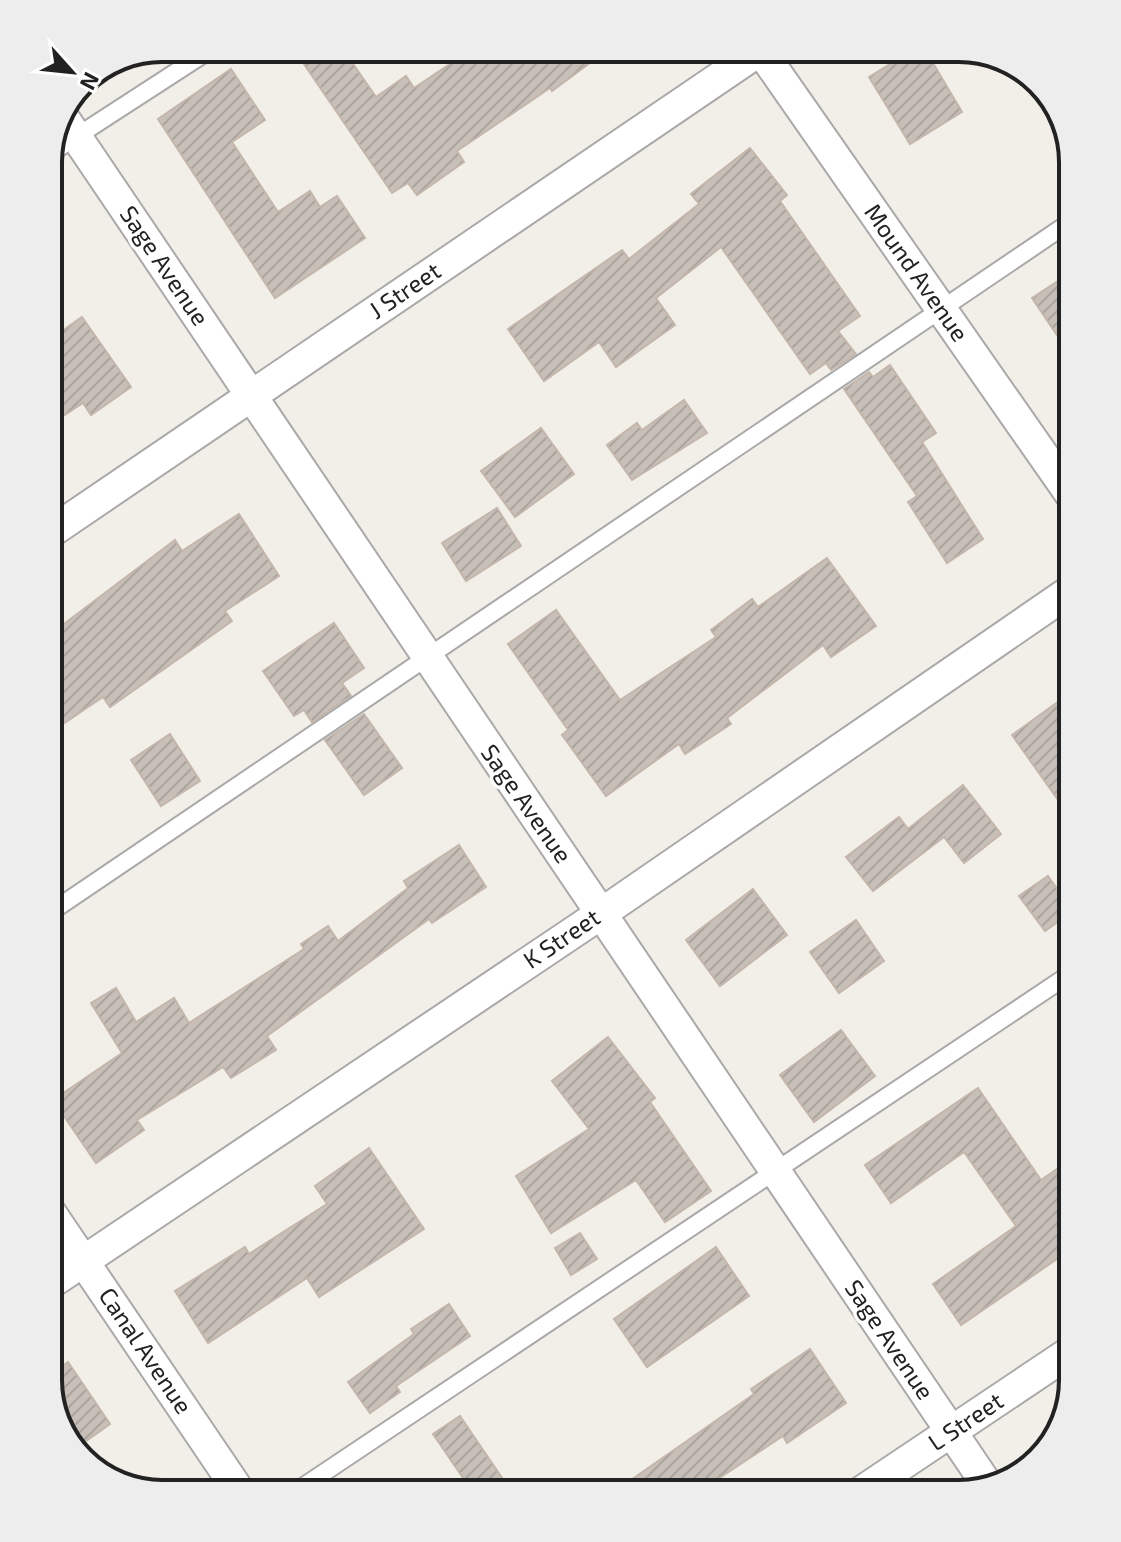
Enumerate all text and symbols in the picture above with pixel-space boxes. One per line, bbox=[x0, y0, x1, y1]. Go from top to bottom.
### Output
north arrow bbox=[32, 32, 112, 112]
text: N bbox=[76, 69, 106, 95]
street label: Mound Avenue bbox=[859, 198, 975, 347]
street label: Sage Avenue bbox=[115, 200, 216, 330]
street label: J Street bbox=[363, 255, 446, 324]
street label: Sage Avenue bbox=[476, 738, 579, 868]
street label: K Street bbox=[517, 902, 605, 974]
street label: Sage Avenue bbox=[840, 1274, 941, 1404]
street label: Canal Avenue bbox=[93, 1282, 199, 1419]
street label: L Street bbox=[922, 1385, 1008, 1456]

